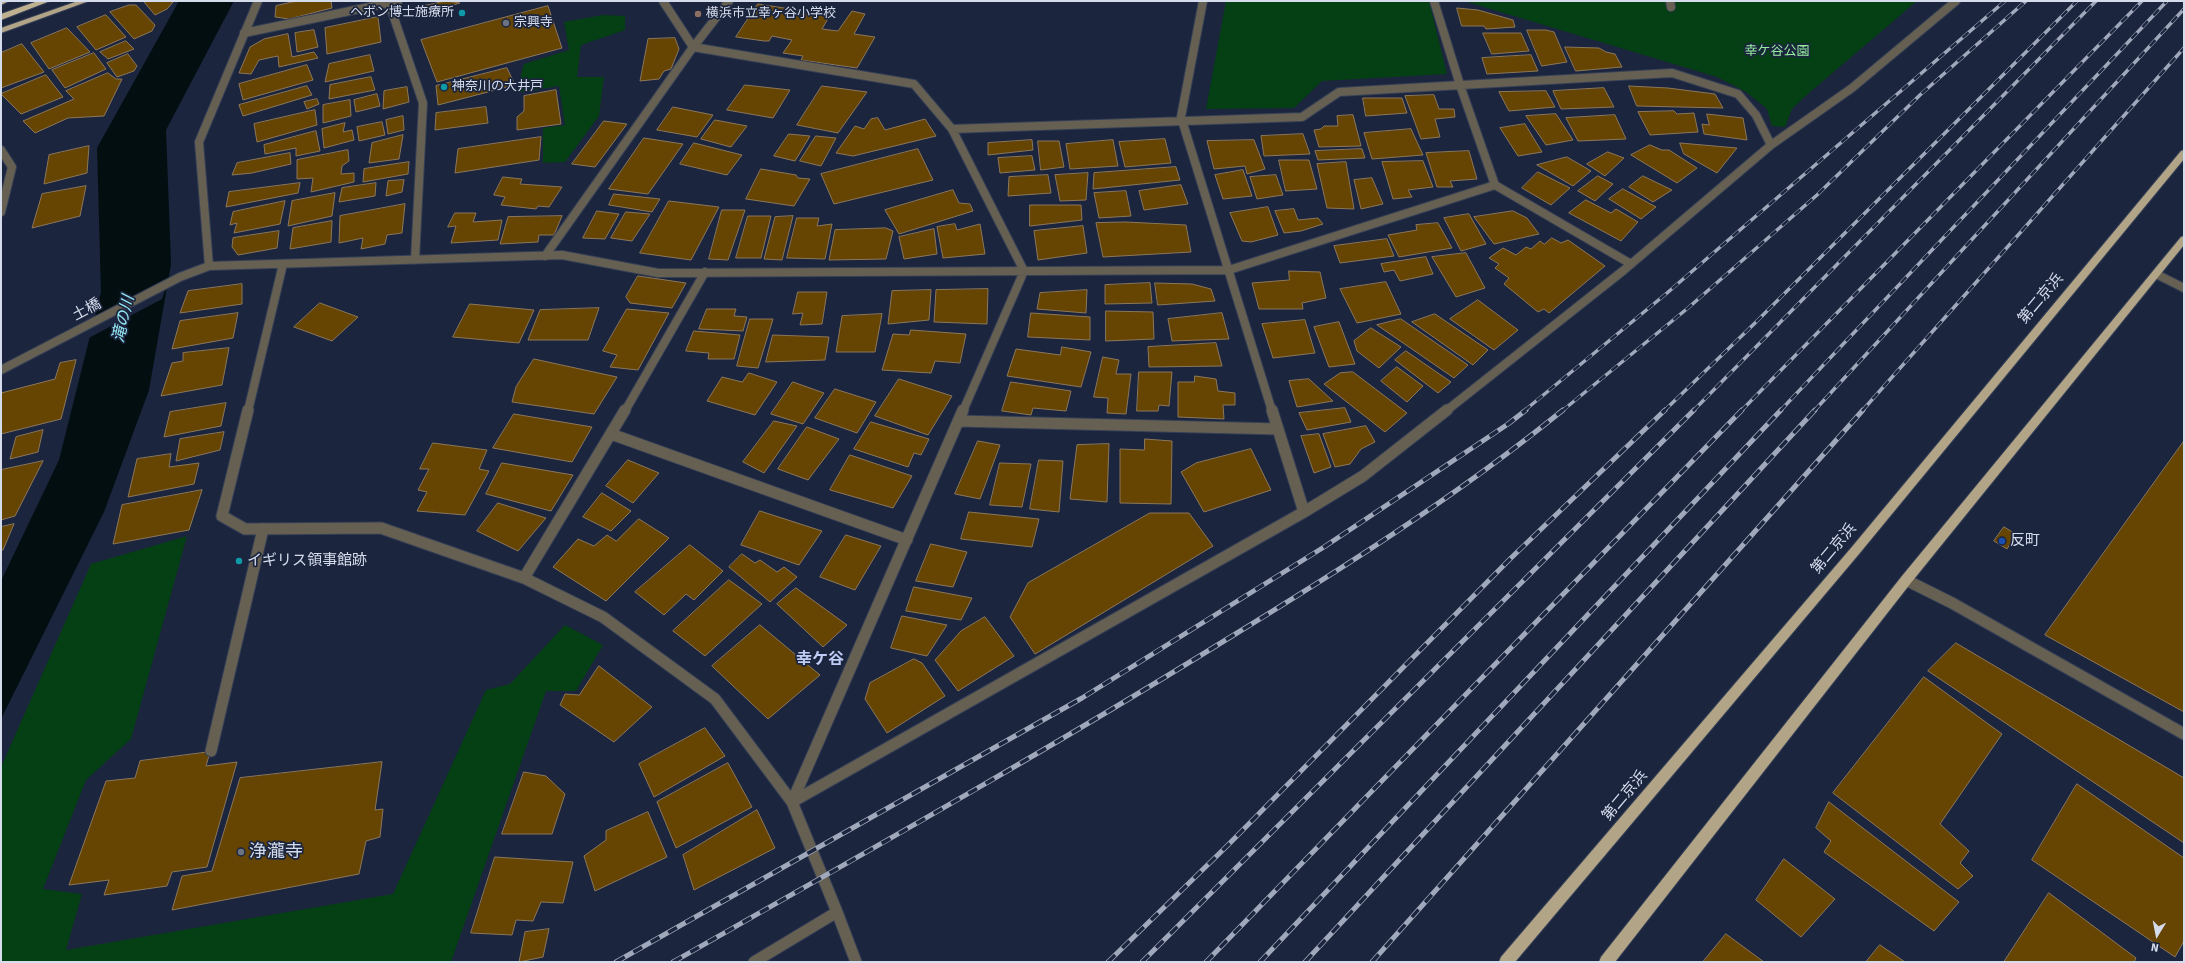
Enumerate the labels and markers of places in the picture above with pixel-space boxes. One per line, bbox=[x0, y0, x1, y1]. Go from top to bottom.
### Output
place label: ヘボン博士施療所 bbox=[350, 5, 454, 21]
place label: 横浜市立幸ヶ谷小学校 bbox=[706, 6, 836, 22]
marker: ヘボン博士施療所 bbox=[457, 8, 467, 18]
marker: 横浜市立幸ヶ谷小学校 bbox=[693, 9, 703, 19]
place label: 宗興寺 bbox=[514, 15, 553, 31]
marker: 宗興寺 bbox=[501, 18, 511, 28]
place label: 神奈川の大井戸 bbox=[452, 79, 543, 95]
marker: 神奈川の大井戸 bbox=[439, 82, 449, 92]
place label: 反町 bbox=[2010, 532, 2040, 550]
marker: 反町 bbox=[1997, 536, 2007, 546]
place label: イギリス領事館跡 bbox=[247, 552, 367, 570]
marker: イギリス領事館跡 bbox=[234, 556, 244, 566]
place label: 浄瀧寺 bbox=[249, 841, 303, 863]
marker: 浄瀧寺 bbox=[236, 847, 246, 857]

